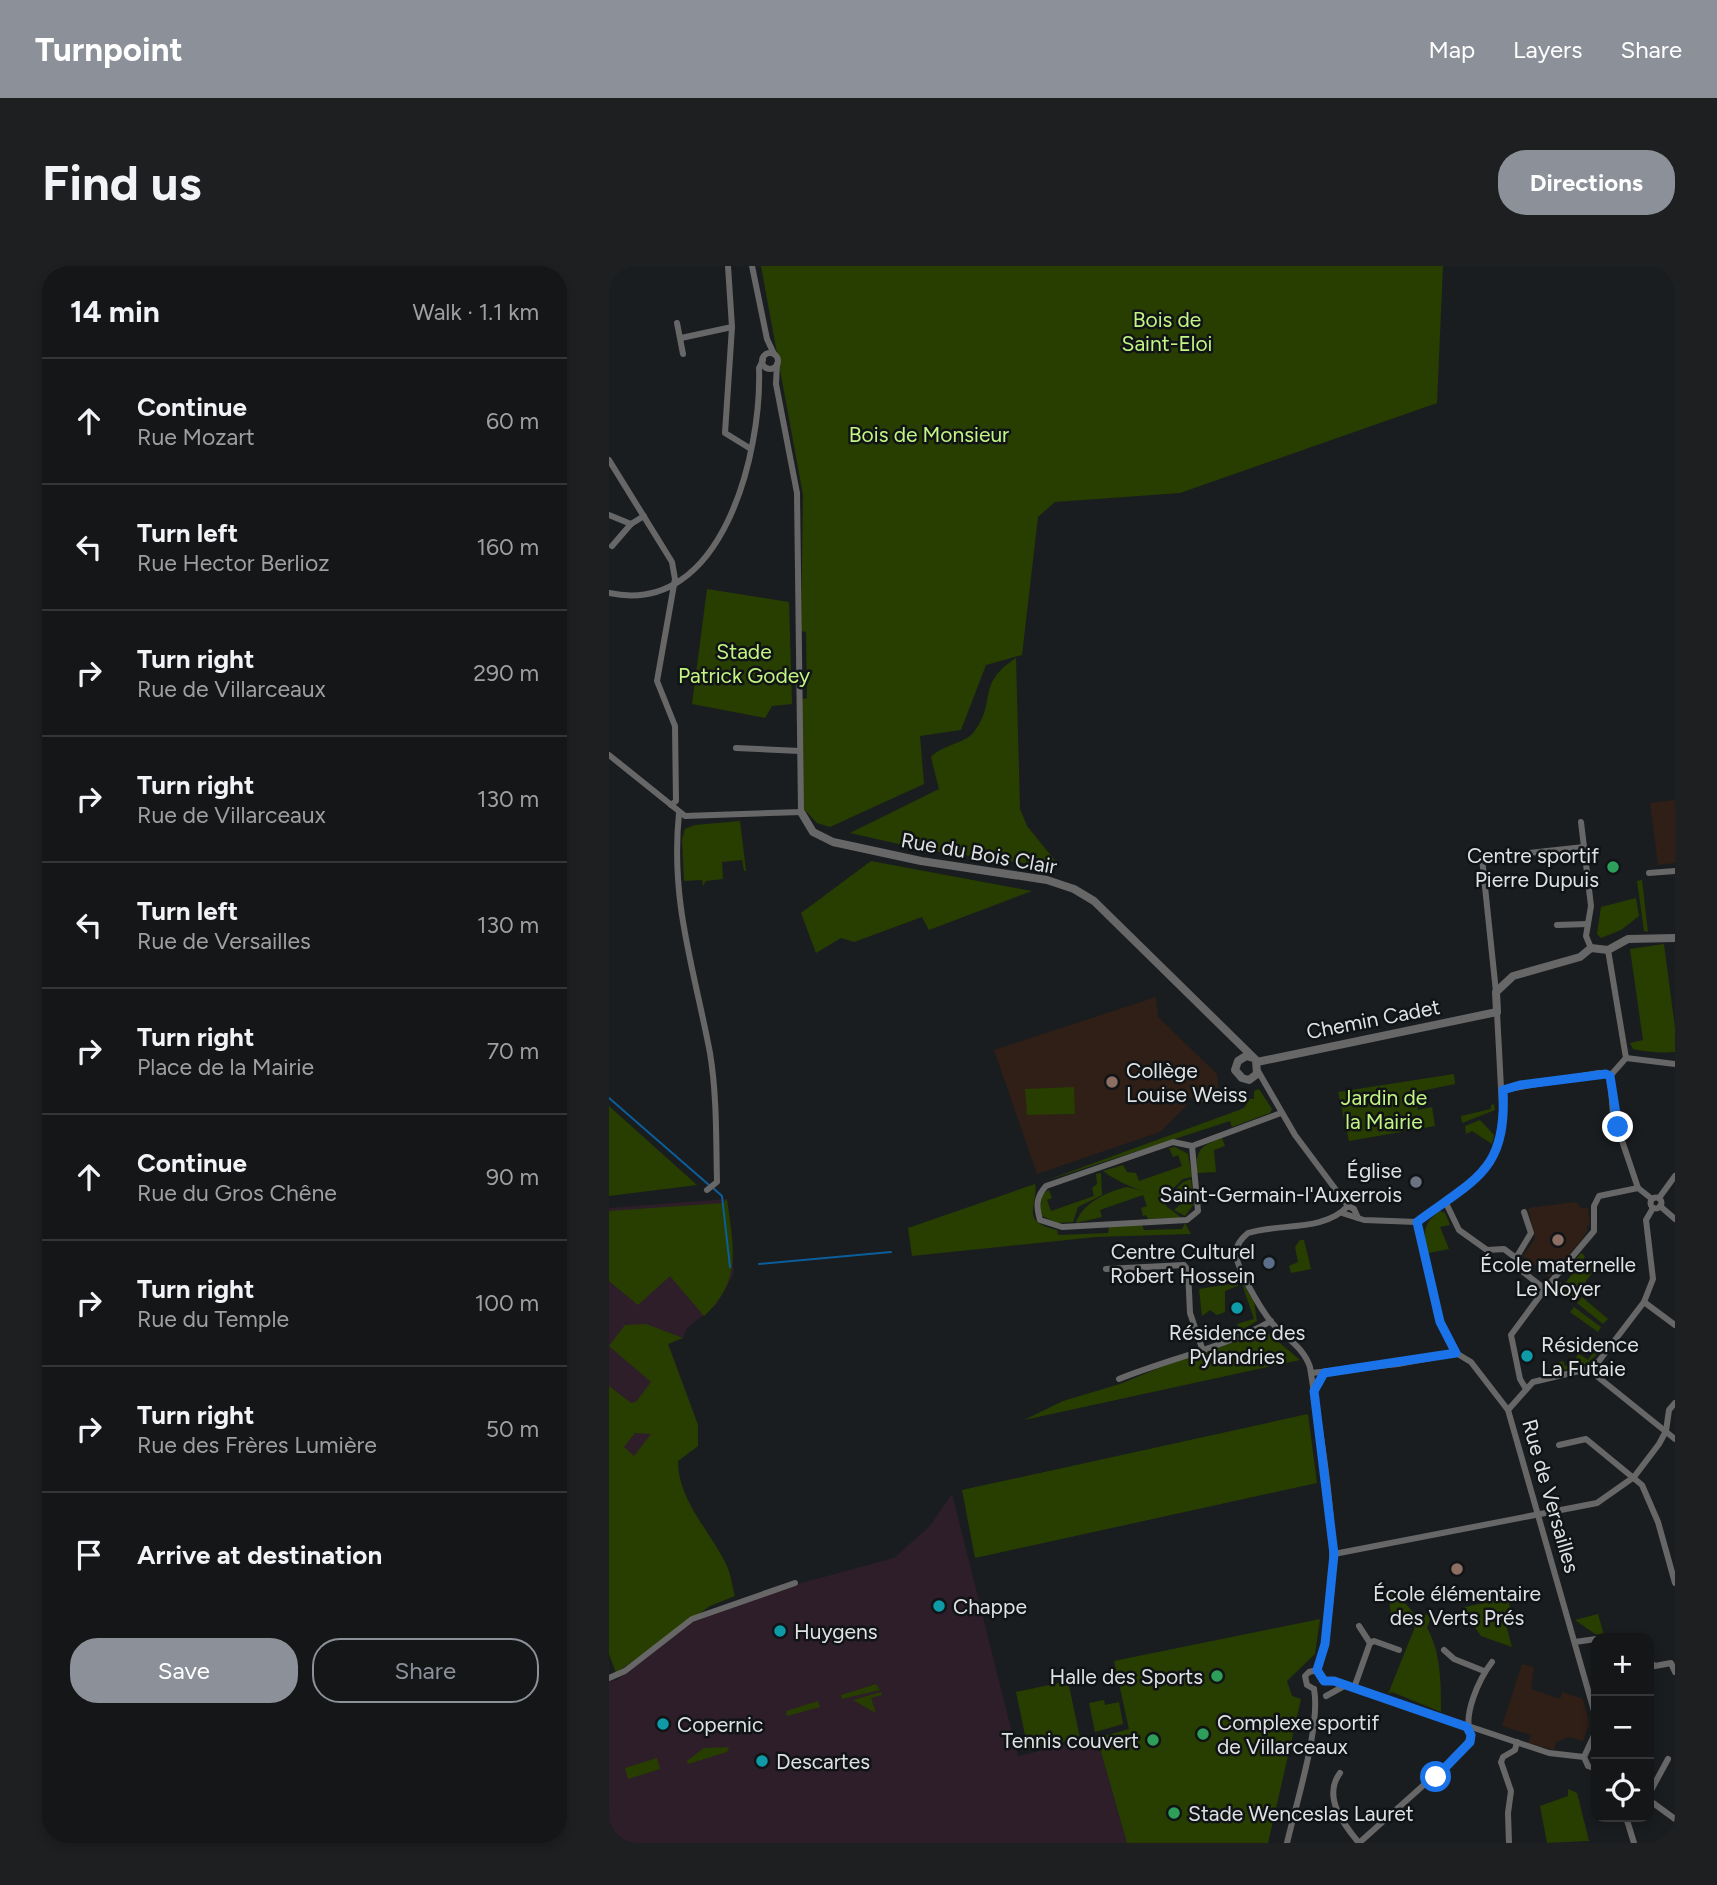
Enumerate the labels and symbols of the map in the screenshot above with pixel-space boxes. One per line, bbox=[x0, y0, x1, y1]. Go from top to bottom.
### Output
park label: Bois de Saint-Eloi bbox=[1122, 307, 1213, 356]
park label: Bois de Monsieur bbox=[849, 422, 1009, 447]
park label: Stade Patrick Godey bbox=[678, 639, 810, 688]
street label: Rue du Bois Clair bbox=[899, 827, 1059, 879]
place label: Centre sportif Pierre Dupuis bbox=[1467, 843, 1599, 892]
marker: Centre sportif Pierre Dupuis bbox=[1605, 859, 1621, 875]
street label: Chemin Cadet bbox=[1304, 994, 1442, 1044]
place label: Collège Louise Weiss bbox=[1126, 1058, 1247, 1107]
marker: Collège Louise Weiss bbox=[1104, 1074, 1120, 1090]
park label: Jardin de la Mairie bbox=[1341, 1085, 1427, 1134]
route end bbox=[1602, 1111, 1633, 1142]
place label: Église Saint-Germain-l'Auxerrois bbox=[1160, 1158, 1402, 1207]
marker: Église Saint-Germain-l'Auxerrois bbox=[1408, 1174, 1424, 1190]
marker: École maternelle Le Noyer bbox=[1550, 1232, 1566, 1248]
place label: Centre Culturel Robert Hossein bbox=[1110, 1239, 1255, 1288]
place label: École maternelle Le Noyer bbox=[1480, 1252, 1636, 1301]
marker: Centre Culturel Robert Hossein bbox=[1261, 1255, 1277, 1271]
marker: Résidence des Pylandries bbox=[1229, 1300, 1245, 1316]
place label: Résidence des Pylandries bbox=[1169, 1320, 1305, 1369]
place label: Résidence La Futaie bbox=[1541, 1332, 1639, 1381]
marker: Résidence La Futaie bbox=[1519, 1348, 1535, 1364]
street label: Rue de Versailles bbox=[1517, 1416, 1585, 1576]
marker: École élémentaire des Verts Prés bbox=[1449, 1561, 1465, 1577]
place label: École élémentaire des Verts Prés bbox=[1373, 1581, 1541, 1630]
place label: Chappe bbox=[953, 1594, 1027, 1619]
marker: Chappe bbox=[931, 1598, 947, 1614]
place label: Huygens bbox=[794, 1619, 878, 1644]
marker: Huygens bbox=[772, 1623, 788, 1639]
place label: Halle des Sports bbox=[1050, 1664, 1203, 1689]
marker: Halle des Sports bbox=[1209, 1668, 1225, 1684]
place label: Complexe sportif de Villarceaux bbox=[1217, 1710, 1379, 1759]
place label: Copernic bbox=[677, 1712, 763, 1737]
marker: Copernic bbox=[655, 1716, 671, 1732]
marker: Complexe sportif de Villarceaux bbox=[1195, 1726, 1211, 1742]
place label: Tennis couvert bbox=[1002, 1728, 1139, 1753]
marker: Tennis couvert bbox=[1145, 1732, 1161, 1748]
place label: Descartes bbox=[776, 1749, 870, 1774]
marker: Descartes bbox=[754, 1753, 770, 1769]
route start bbox=[1420, 1761, 1451, 1792]
place label: Stade Wenceslas Lauret bbox=[1188, 1801, 1414, 1826]
marker: Stade Wenceslas Lauret bbox=[1166, 1805, 1182, 1821]

